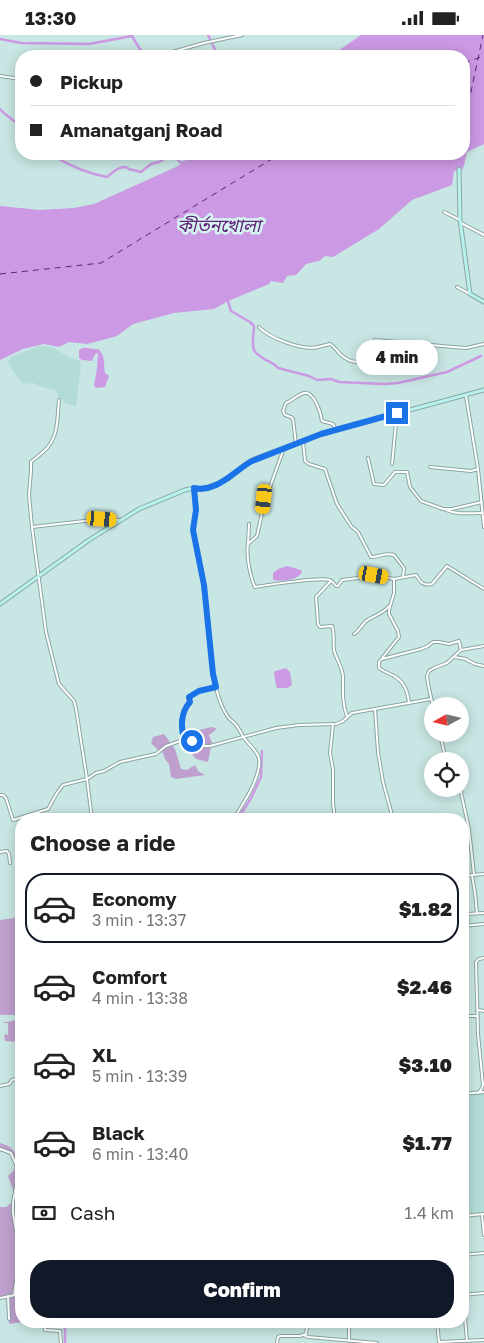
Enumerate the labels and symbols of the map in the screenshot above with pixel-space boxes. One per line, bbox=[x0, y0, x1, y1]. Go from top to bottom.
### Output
water label: কীর্তনখোলা bbox=[177, 214, 264, 236]
callout: 4 min bbox=[356, 341, 438, 375]
route end bbox=[386, 402, 408, 424]
car bbox=[254, 483, 273, 515]
car bbox=[86, 510, 117, 528]
car bbox=[357, 565, 390, 585]
north arrow bbox=[424, 697, 469, 743]
route start bbox=[181, 730, 203, 752]

